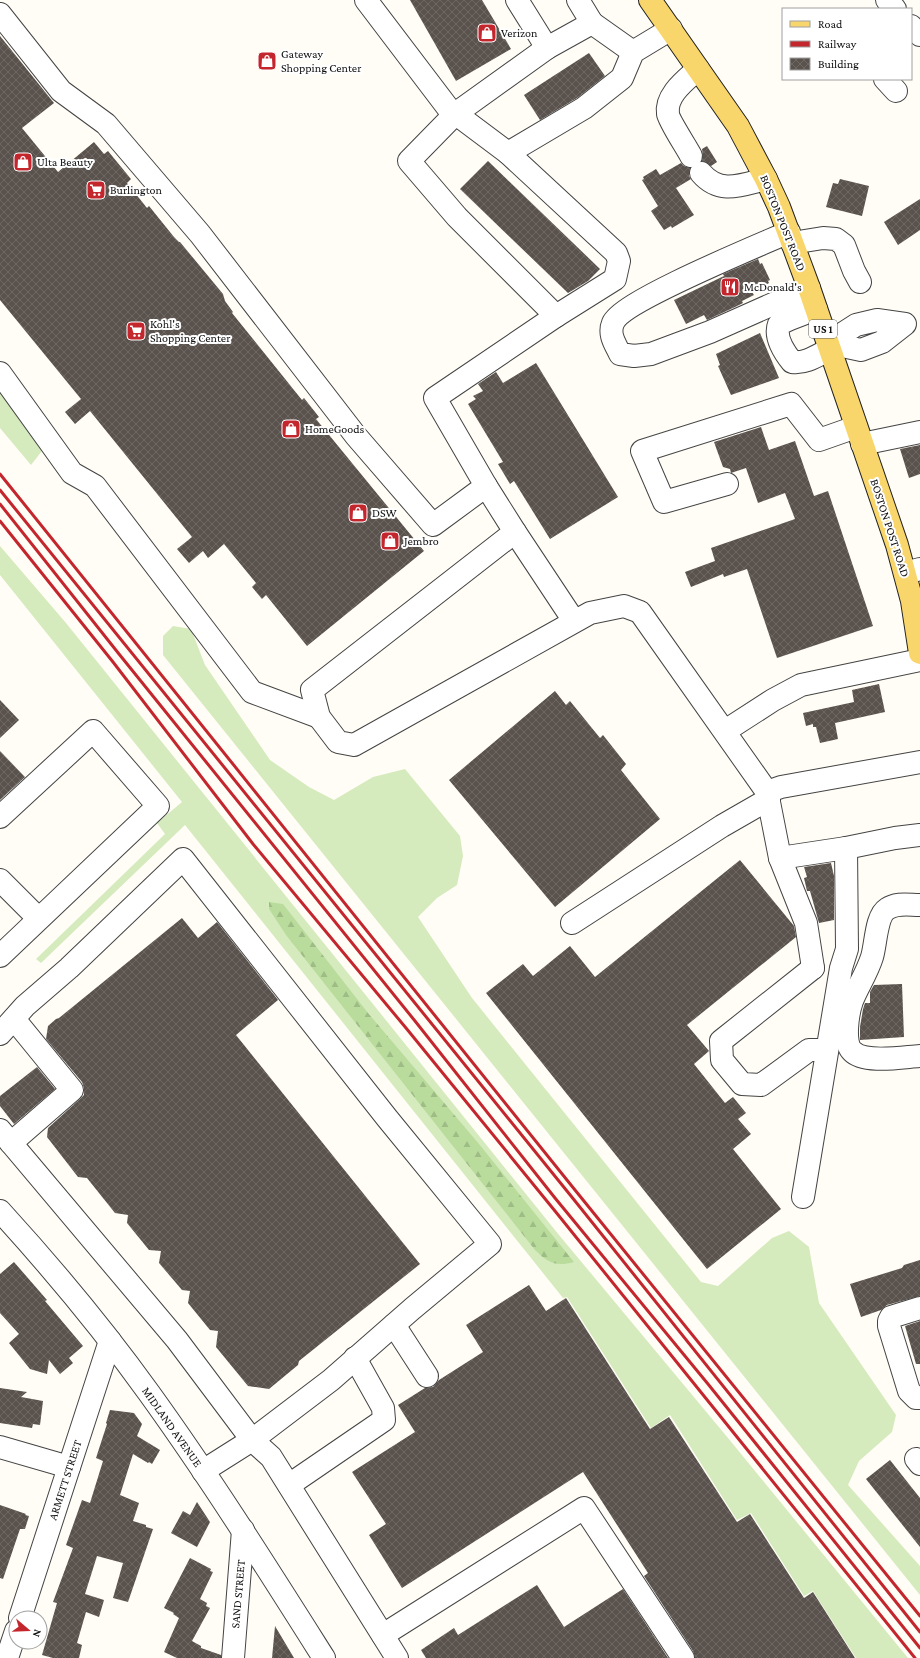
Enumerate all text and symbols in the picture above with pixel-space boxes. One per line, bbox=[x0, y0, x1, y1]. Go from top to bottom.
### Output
legend bbox=[782, 8, 912, 80]
text: Road bbox=[818, 17, 843, 31]
shop icon: Verizon bbox=[476, 22, 498, 44]
place label: Verizon bbox=[501, 26, 538, 40]
text: Railway bbox=[818, 37, 857, 51]
place label: Gateway Shopping Center bbox=[281, 47, 362, 75]
shop icon: Gateway Shopping Center bbox=[256, 50, 278, 72]
text: Building bbox=[818, 57, 859, 71]
shop icon: Ulta Beauty bbox=[12, 151, 34, 173]
place label: Ulta Beauty bbox=[37, 155, 93, 169]
street label: BOSTON POST ROAD bbox=[757, 173, 809, 273]
supermarket icon: Burlington bbox=[85, 179, 107, 201]
place label: Burlington bbox=[110, 183, 162, 197]
restaurant icon: McDonald's bbox=[719, 276, 741, 298]
place label: McDonald's bbox=[744, 280, 802, 294]
place label: Kohl's Shopping Center bbox=[150, 317, 231, 345]
supermarket icon: Kohl's Shopping Center bbox=[125, 320, 147, 342]
road number: US 1 bbox=[809, 320, 837, 338]
shop icon: HomeGoods bbox=[280, 418, 302, 440]
place label: HomeGoods bbox=[305, 422, 365, 436]
street label: BOSTON POST ROAD bbox=[868, 477, 912, 579]
shop icon: DSW bbox=[347, 502, 369, 524]
place label: DSW bbox=[372, 506, 397, 520]
shop icon: Jembro bbox=[379, 530, 401, 552]
place label: Jembro bbox=[403, 534, 439, 548]
street label: MIDLAND AVENUE bbox=[139, 1384, 205, 1470]
street label: ARMETT STREET bbox=[45, 1438, 85, 1522]
street label: SAND STREET bbox=[228, 1559, 248, 1629]
north arrow bbox=[8, 1610, 48, 1650]
text: N bbox=[30, 1628, 44, 1639]

